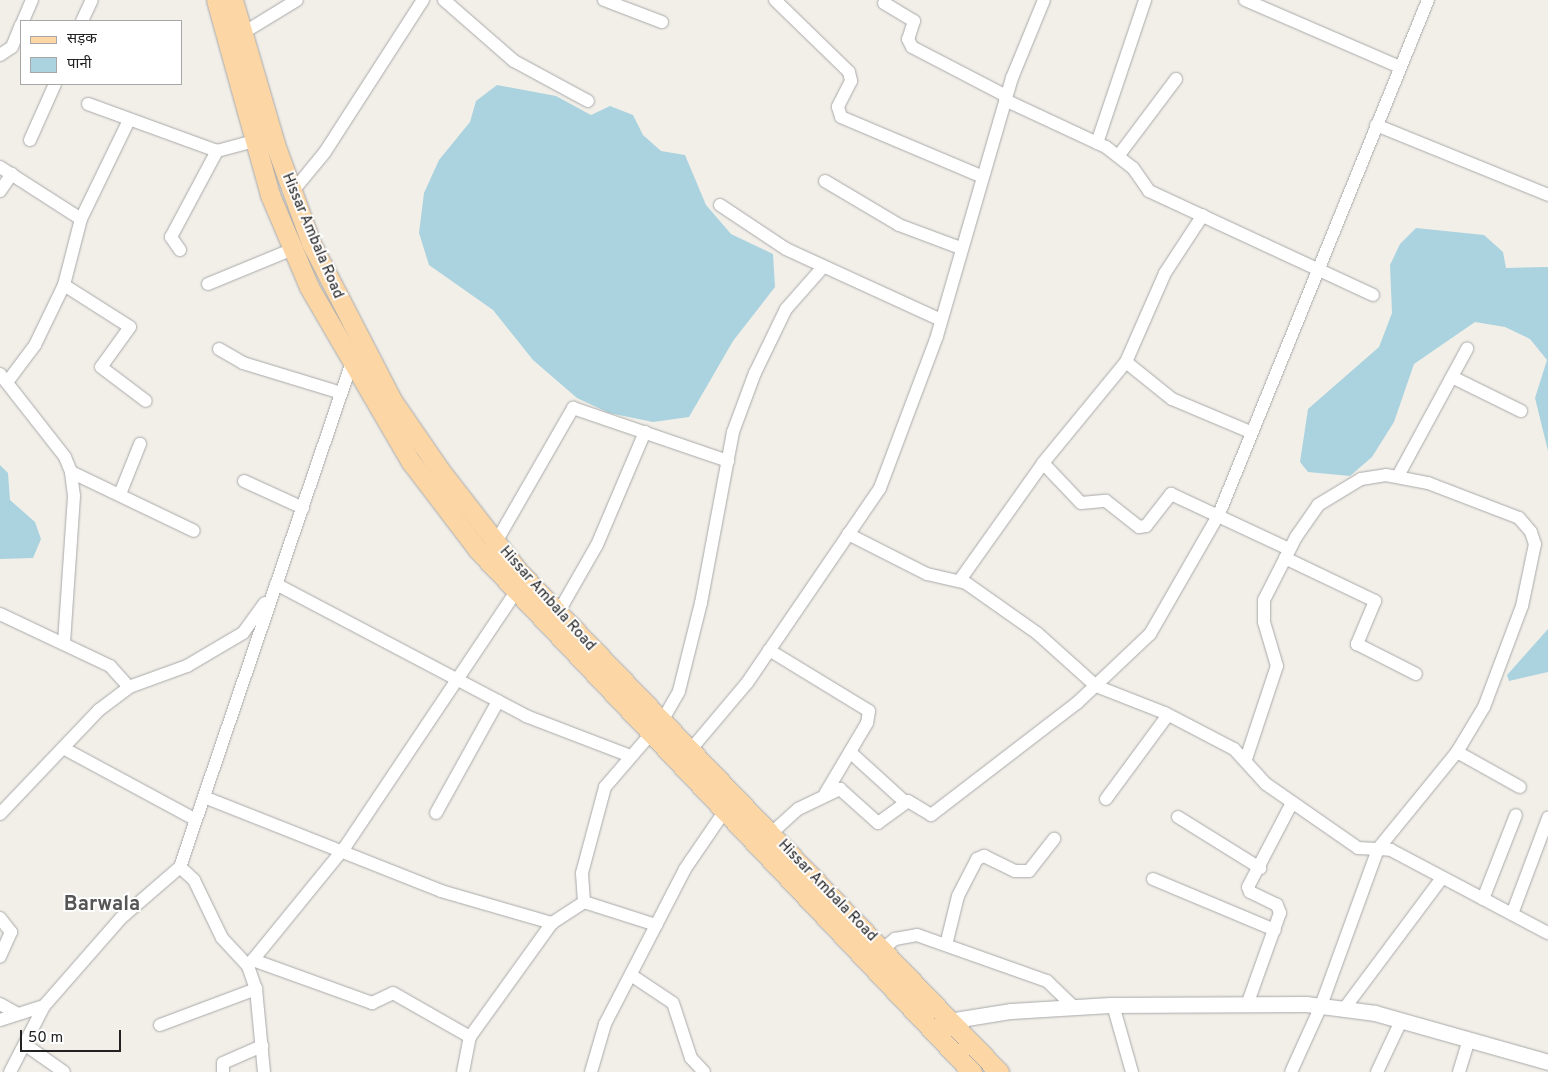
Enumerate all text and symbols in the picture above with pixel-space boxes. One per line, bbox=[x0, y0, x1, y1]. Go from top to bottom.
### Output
legend bbox=[20, 20, 182, 85]
text: सड़क bbox=[67, 30, 97, 49]
text: पानी bbox=[67, 55, 92, 74]
street label: Hissar Ambala Road bbox=[277, 170, 347, 302]
street label: Hissar Ambala Road bbox=[495, 543, 599, 655]
street label: Hissar Ambala Road bbox=[774, 836, 880, 946]
district label: Barwala bbox=[64, 893, 140, 917]
scale bar bbox=[22, 1020, 124, 1052]
text: 50 m bbox=[28, 1029, 63, 1048]

